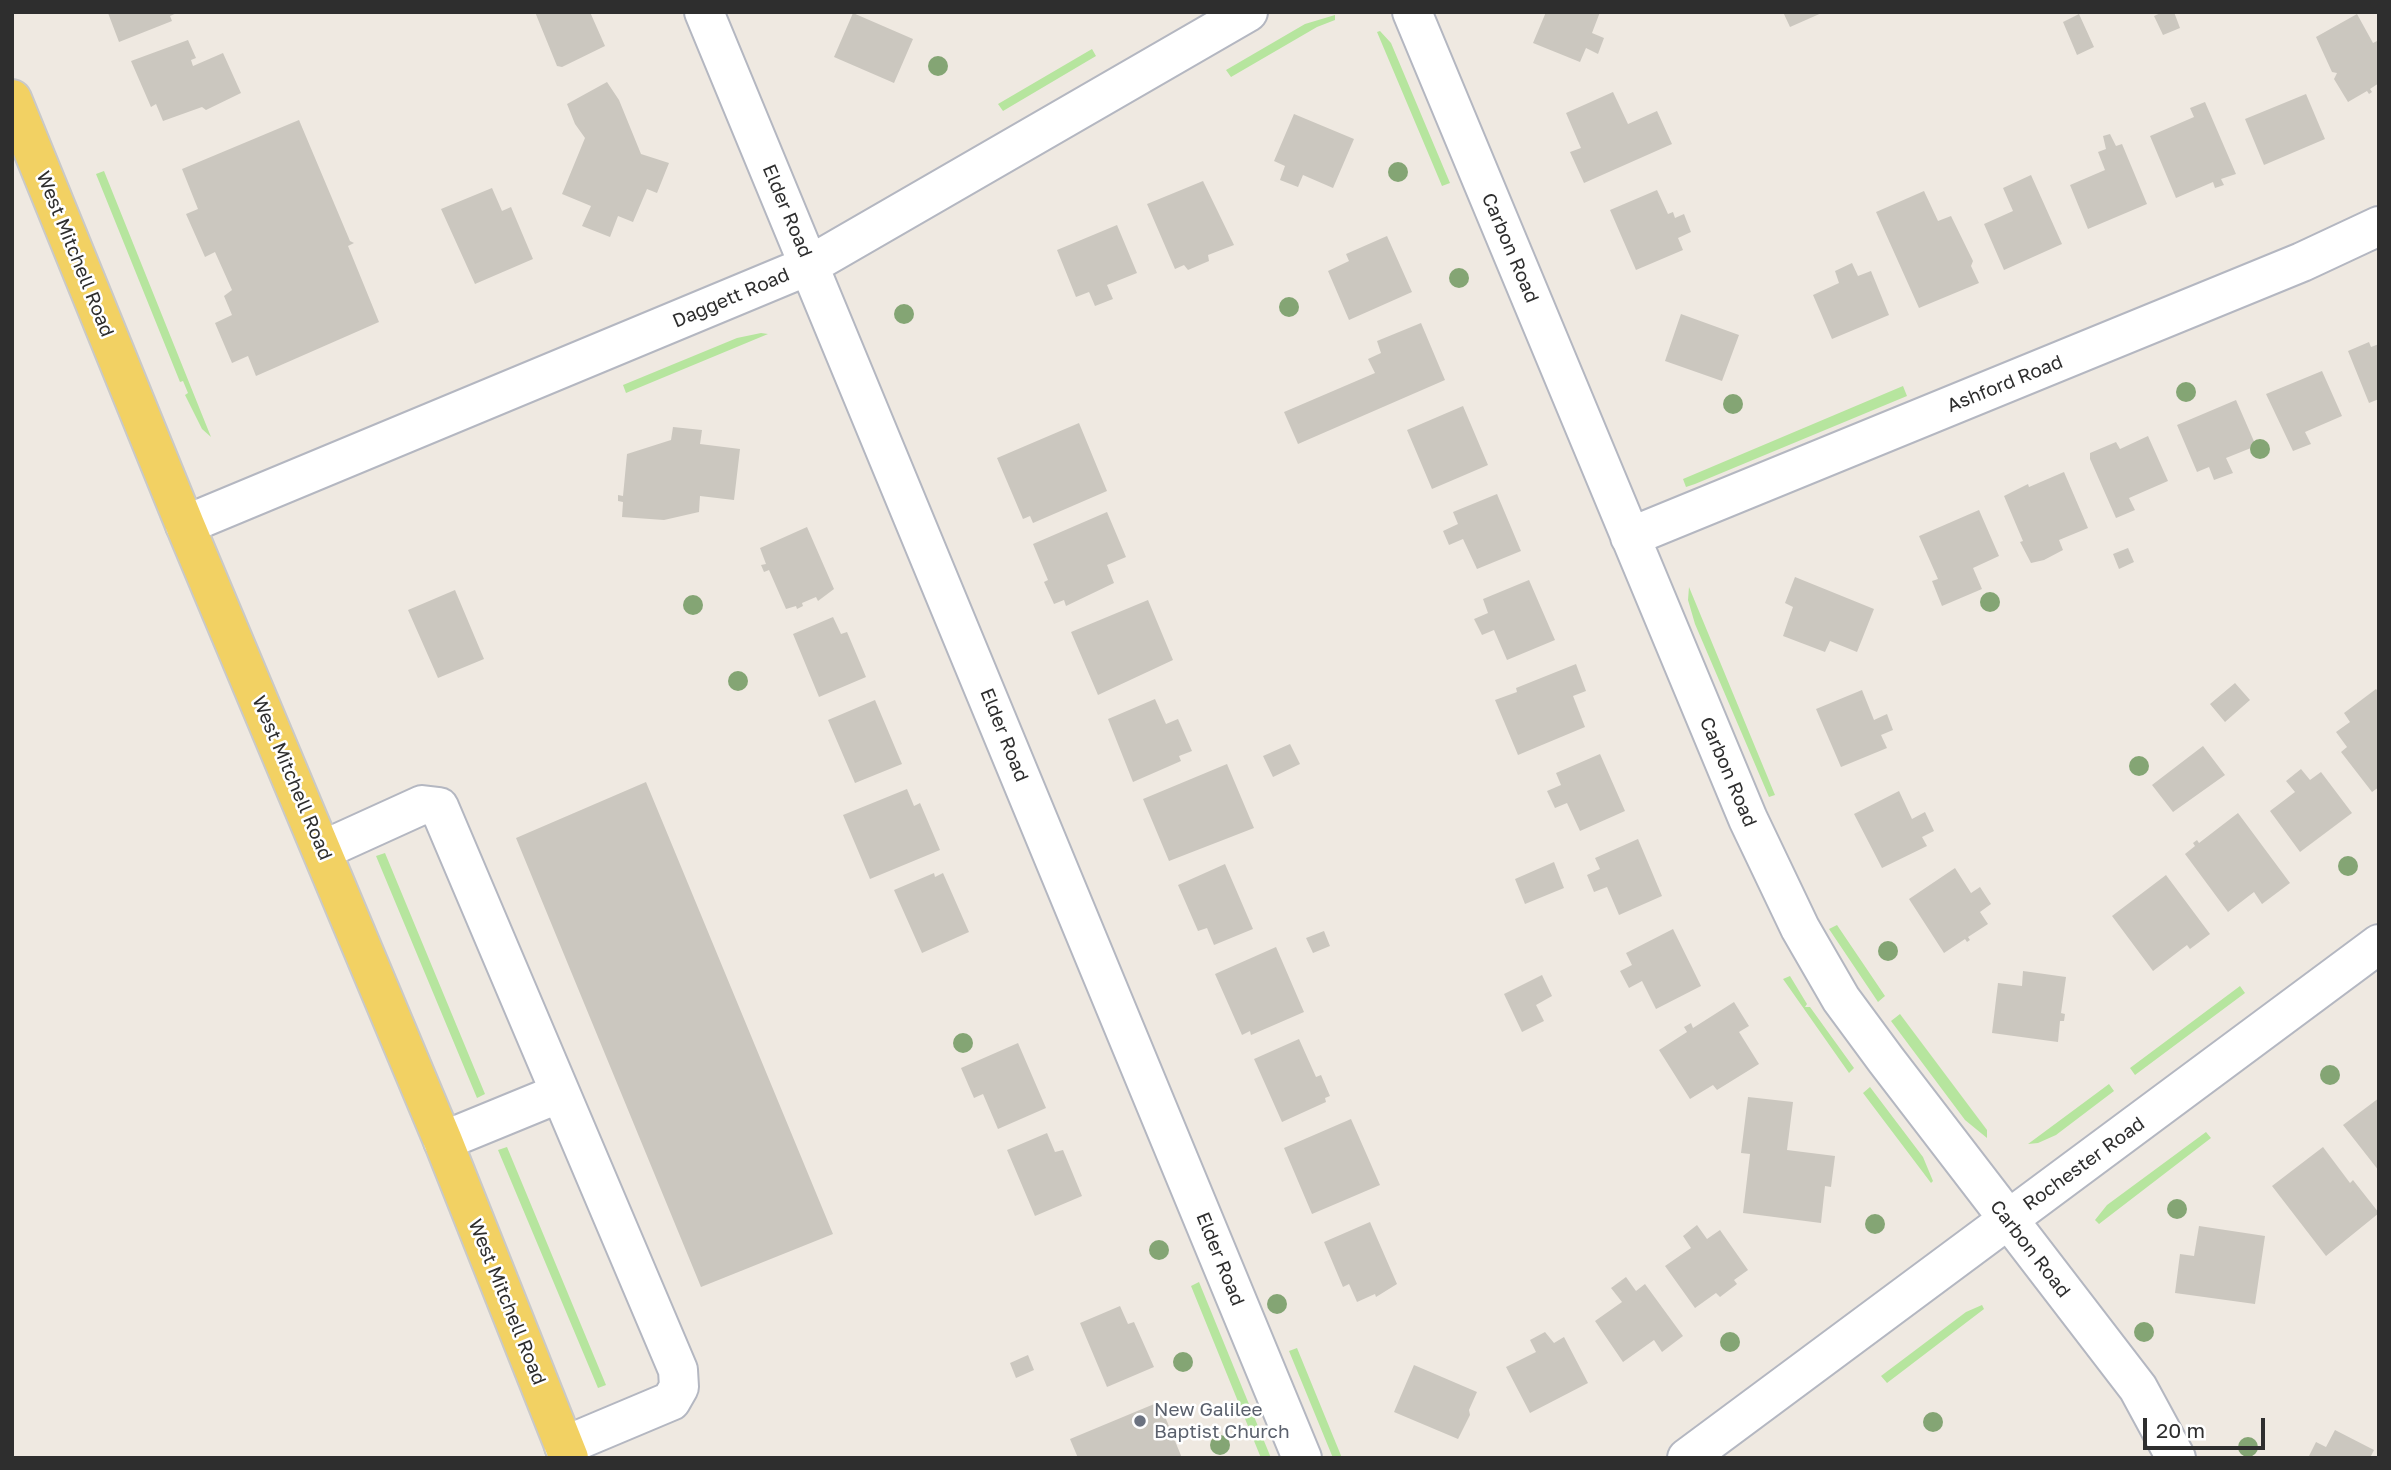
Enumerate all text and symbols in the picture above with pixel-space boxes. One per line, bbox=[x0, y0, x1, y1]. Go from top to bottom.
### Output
street label: Elder Road bbox=[757, 161, 817, 261]
street label: West Mitchell Road bbox=[31, 168, 119, 340]
street label: Carbon Road bbox=[1477, 190, 1543, 306]
street label: Daggett Road bbox=[669, 263, 793, 333]
street label: Ashford Road bbox=[1944, 350, 2066, 418]
street label: Elder Road bbox=[975, 685, 1033, 785]
street label: West Mitchell Road bbox=[247, 692, 337, 864]
street label: Carbon Road bbox=[1695, 714, 1761, 830]
street label: Rochester Road bbox=[2019, 1112, 2149, 1216]
street label: Carbon Road bbox=[1985, 1196, 2075, 1302]
street label: Elder Road bbox=[1191, 1209, 1249, 1309]
street label: West Mitchell Road bbox=[463, 1216, 551, 1388]
place label: New Galilee Baptist Church bbox=[1154, 1399, 1290, 1443]
scale bar bbox=[2146, 1404, 2268, 1448]
marker: New Galilee Baptist Church bbox=[1132, 1413, 1148, 1429]
text: 20 m bbox=[2156, 1417, 2205, 1443]

